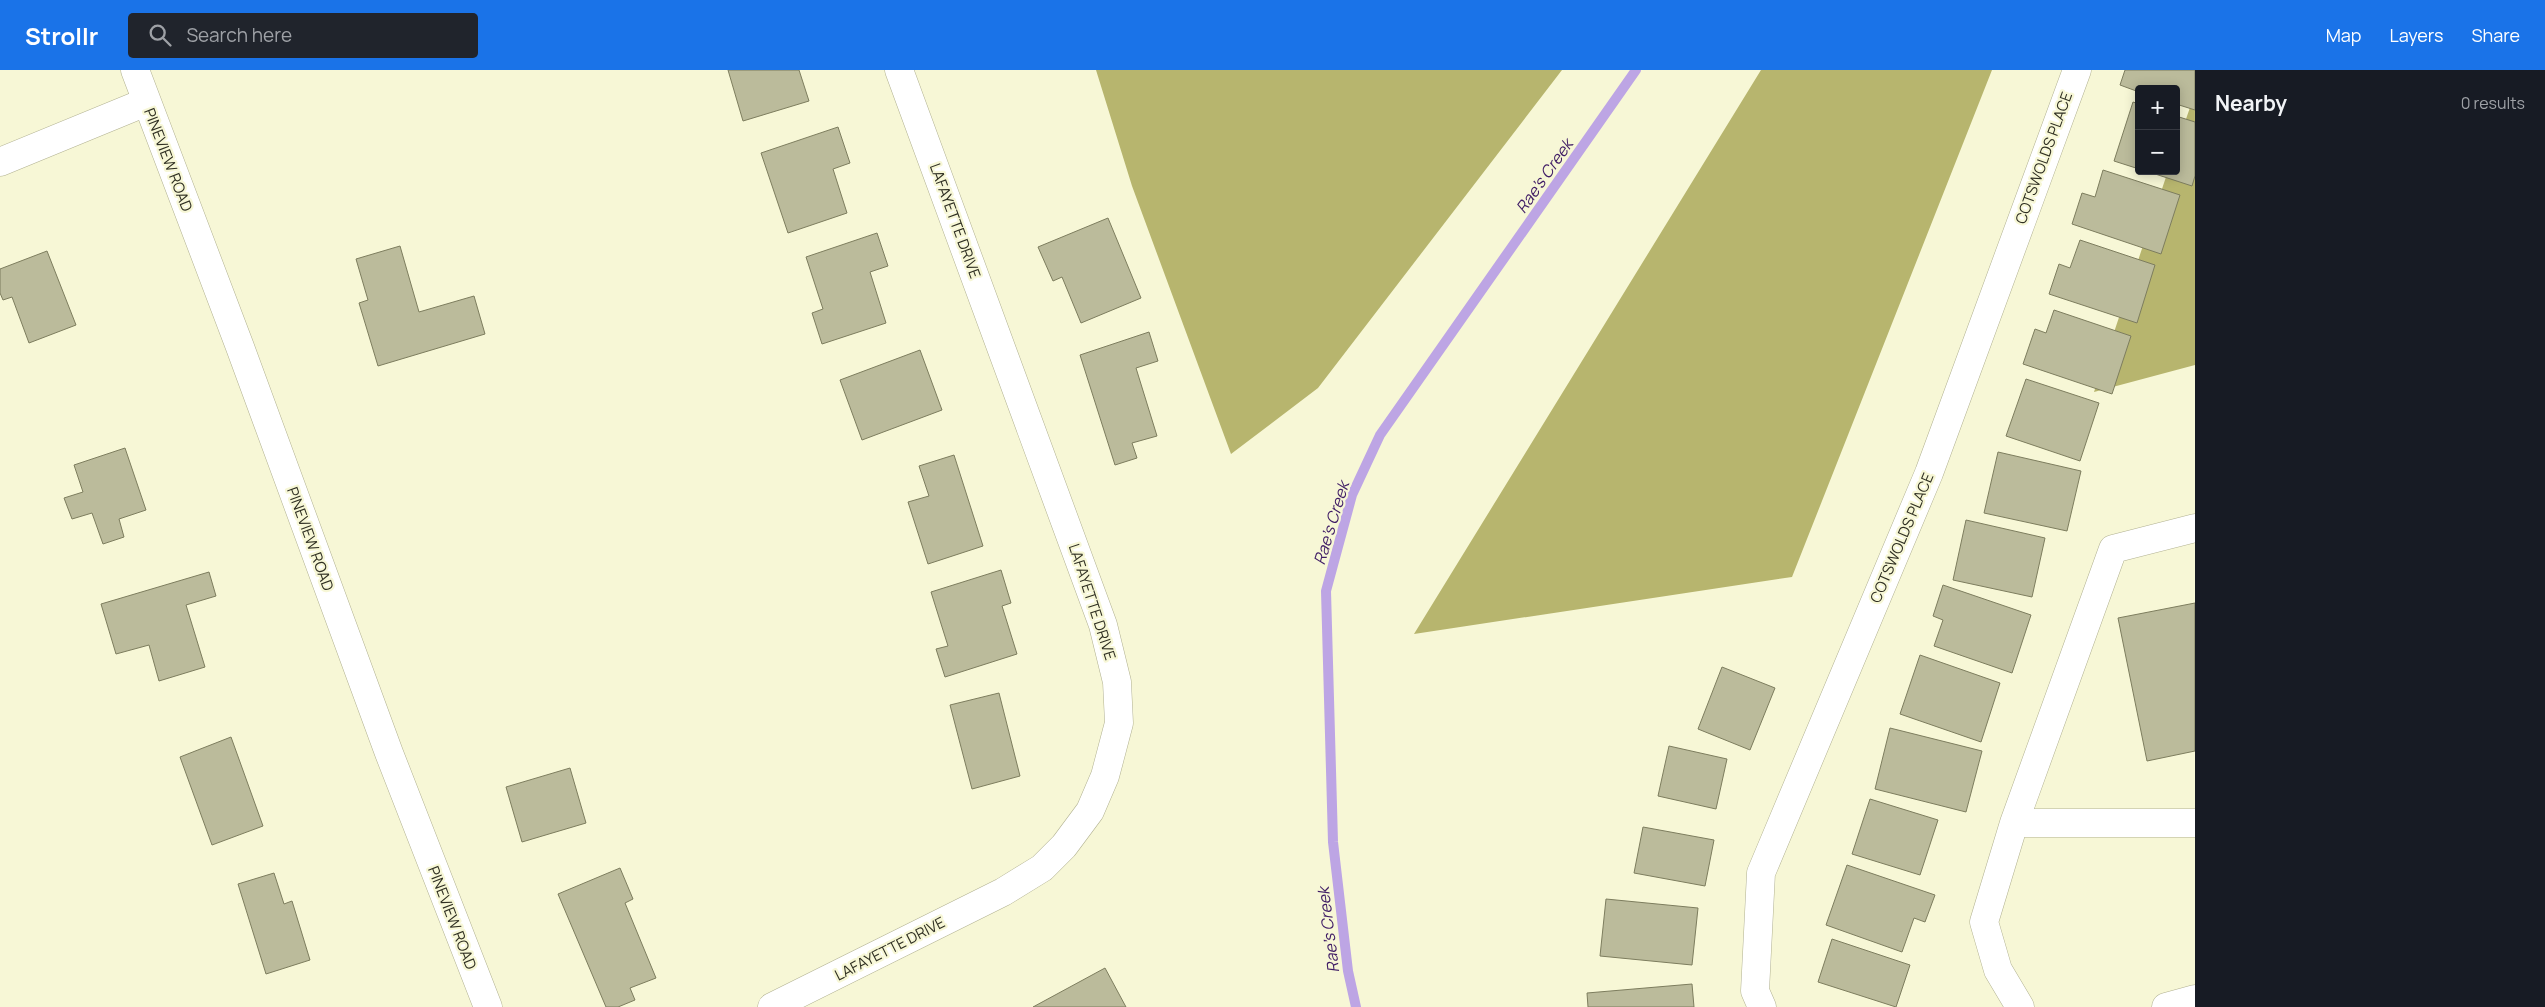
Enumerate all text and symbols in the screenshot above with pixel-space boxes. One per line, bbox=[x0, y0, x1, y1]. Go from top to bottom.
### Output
search box bbox=[128, 13, 478, 58]
text: Strollr bbox=[25, 19, 98, 52]
icon: search bbox=[146, 21, 174, 49]
text: Search here bbox=[186, 22, 292, 48]
text: Map bbox=[2326, 23, 2361, 47]
text: Layers bbox=[2389, 23, 2443, 47]
text: Share bbox=[2471, 23, 2520, 47]
map controls bbox=[2135, 85, 2180, 175]
button: + bbox=[2135, 85, 2180, 130]
street label: COTSWOLDS PLACE bbox=[2010, 89, 2077, 227]
text: Nearby bbox=[2215, 89, 2287, 117]
text: 0 results bbox=[2461, 92, 2525, 114]
street label: PINEVIEW ROAD bbox=[139, 105, 198, 215]
button: − bbox=[2135, 130, 2180, 175]
water label: Rae's Creek bbox=[1510, 133, 1579, 217]
street label: LAFAYETTE DRIVE bbox=[925, 160, 986, 281]
street label: COTSWOLDS PLACE bbox=[1865, 470, 1938, 606]
water label: Rae's Creek bbox=[1308, 477, 1355, 567]
street label: PINEVIEW ROAD bbox=[282, 484, 339, 594]
street label: LAFAYETTE DRIVE bbox=[1064, 541, 1121, 663]
street label: PINEVIEW ROAD bbox=[423, 863, 482, 973]
water label: Rae's Creek bbox=[1312, 884, 1344, 974]
street label: LAFAYETTE DRIVE bbox=[831, 912, 948, 985]

